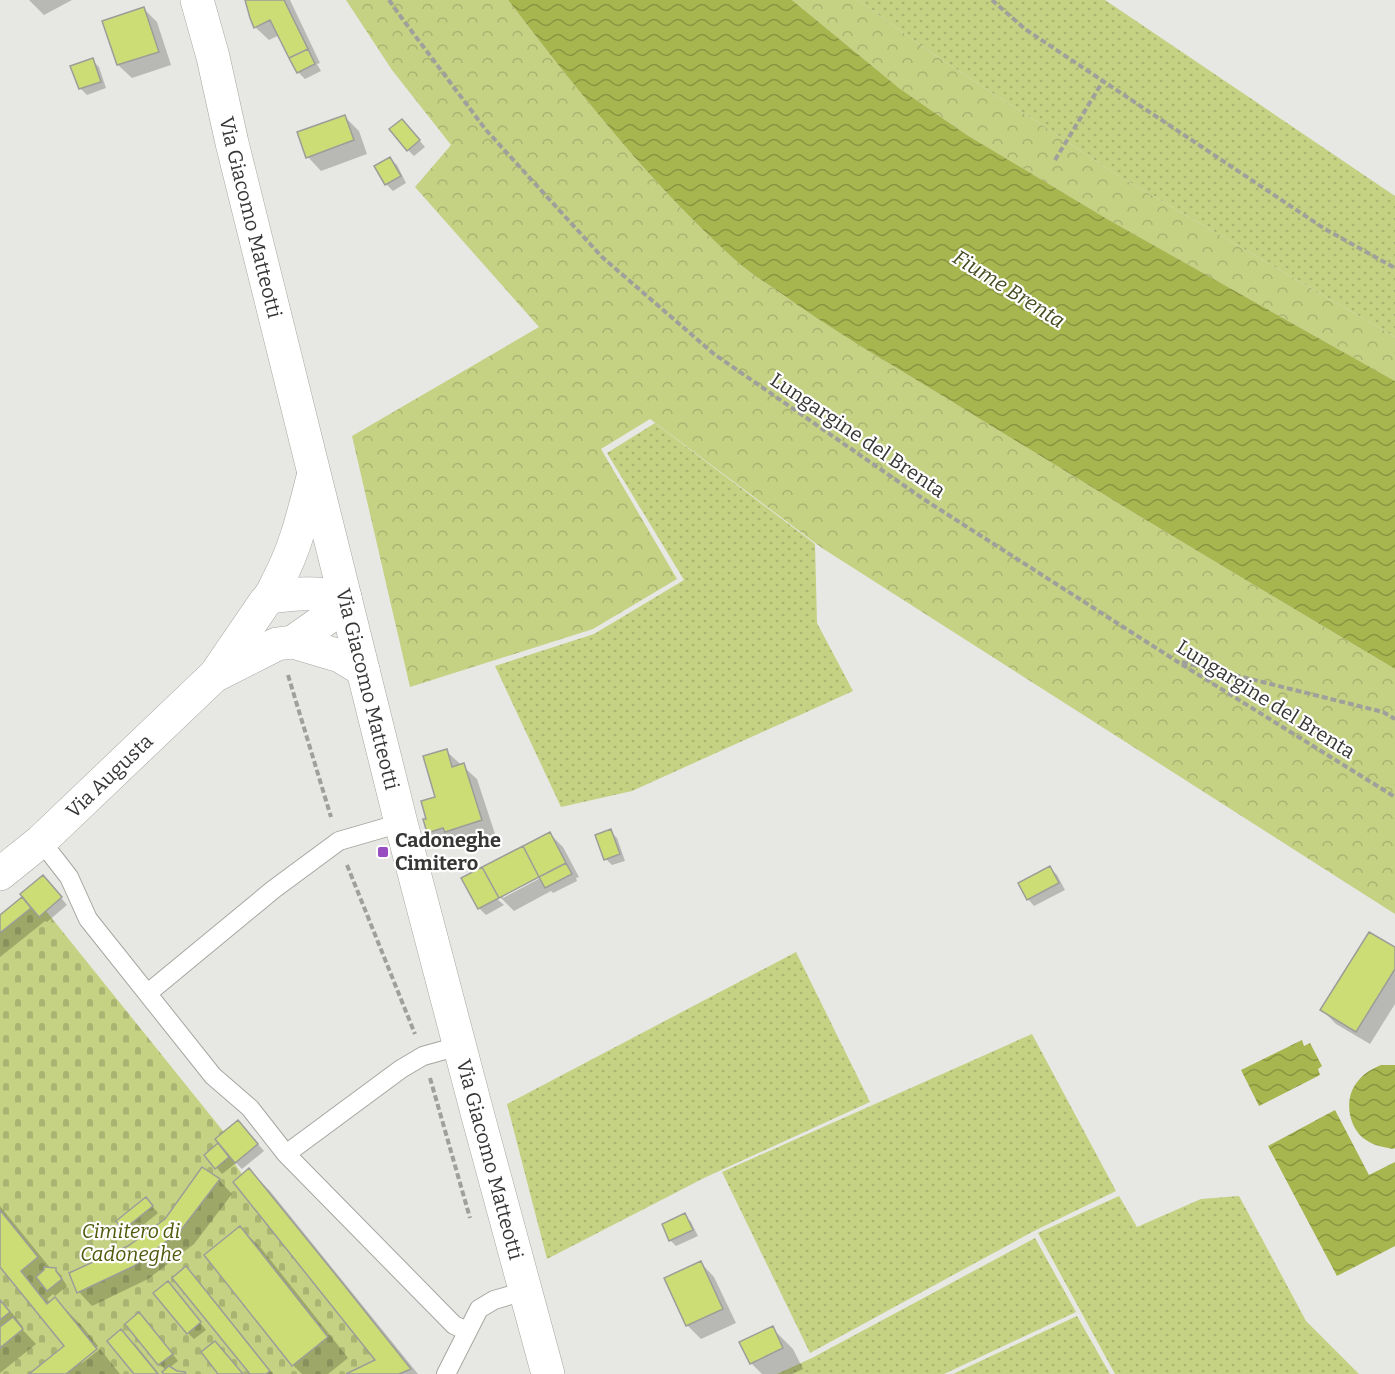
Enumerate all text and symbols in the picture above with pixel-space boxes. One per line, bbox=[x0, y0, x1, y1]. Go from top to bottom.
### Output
street label: Via Giacomo Matteotti bbox=[215, 114, 287, 321]
water label: Fiume Brenta bbox=[948, 244, 1070, 334]
street label: Lungargine del Brenta bbox=[766, 368, 950, 502]
street label: Via Giacomo Matteotti bbox=[331, 586, 404, 792]
street label: Lungargine del Brenta bbox=[1172, 634, 1360, 764]
street label: Via Augusta bbox=[61, 729, 158, 823]
place label: Cadoneghe Cimitero bbox=[395, 828, 501, 875]
marker: Cadoneghe Cimitero bbox=[376, 845, 390, 859]
street label: Via Giacomo Matteotti bbox=[452, 1057, 528, 1262]
park label: Cimitero di Cadoneghe bbox=[80, 1219, 182, 1266]

